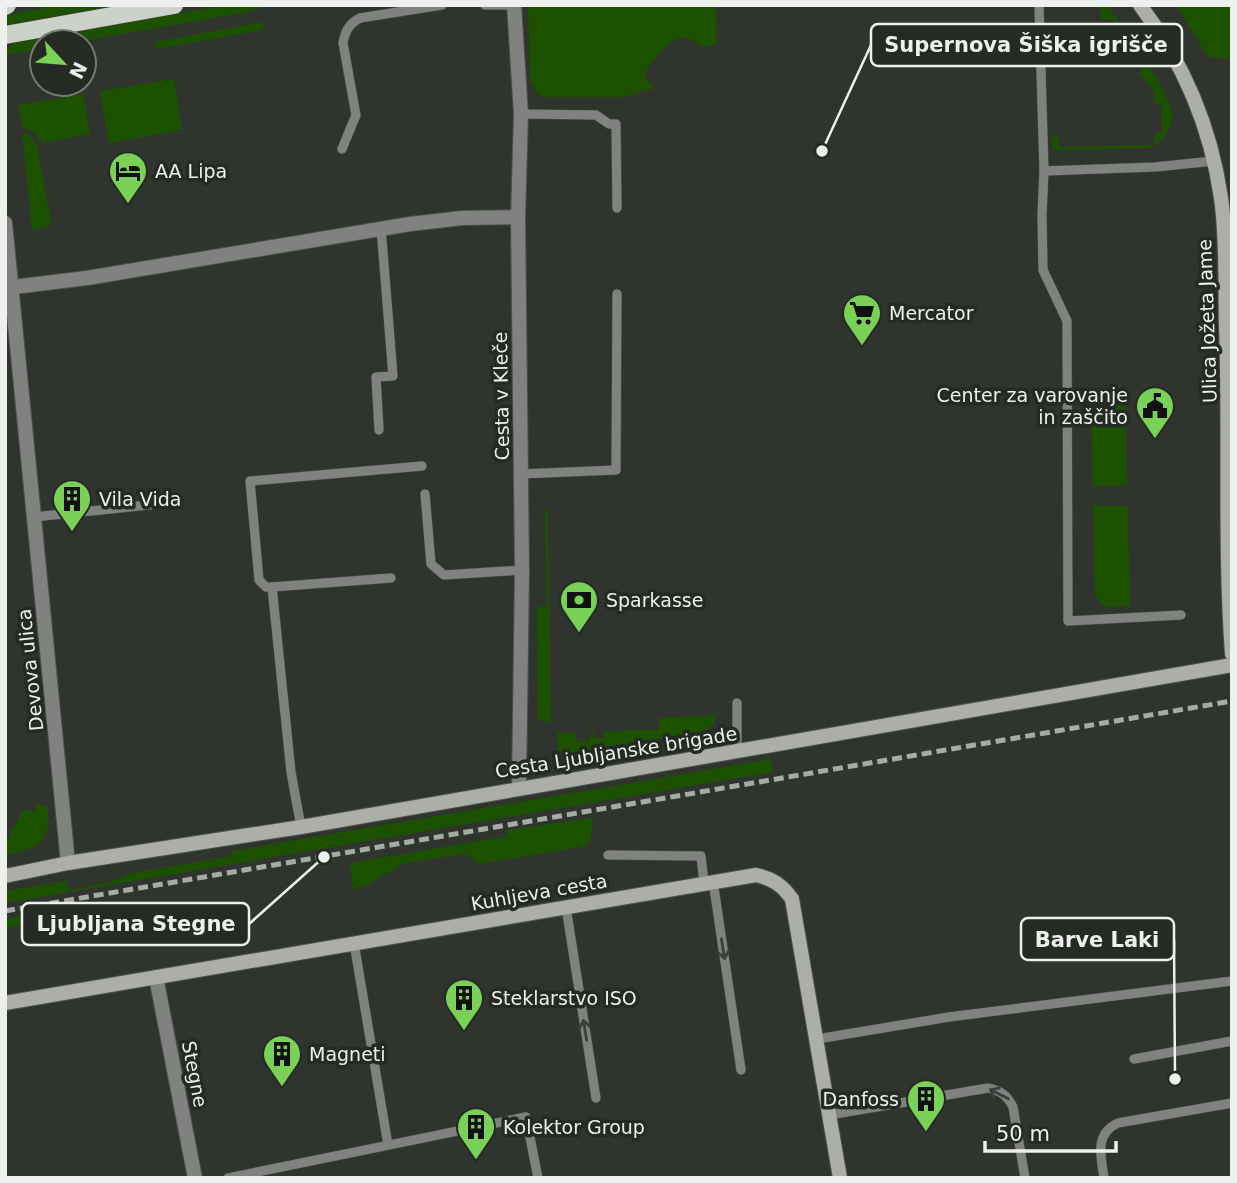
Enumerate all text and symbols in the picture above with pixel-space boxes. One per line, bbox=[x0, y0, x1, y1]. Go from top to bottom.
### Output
callout: Supernova Šiška igrišče bbox=[871, 24, 1182, 66]
north arrow bbox=[28, 28, 98, 98]
text: Supernova Šiška igrišče bbox=[884, 32, 1168, 57]
text: N bbox=[65, 58, 92, 82]
hotel icon: AA Lipa bbox=[107, 150, 149, 205]
place label: AA Lipa bbox=[155, 160, 227, 182]
street label: Ulica Jožeta Jame bbox=[1193, 239, 1221, 403]
supermarket icon: Mercator bbox=[841, 292, 883, 347]
place label: Mercator bbox=[889, 302, 974, 324]
street label: Cesta v Kleče bbox=[489, 331, 513, 461]
place label: Center za varovanje in zaščito bbox=[937, 384, 1128, 428]
public building icon: Center za varovanje in zaščito bbox=[1134, 385, 1176, 440]
building icon: Vila Vida bbox=[51, 478, 93, 533]
place label: Vila Vida bbox=[99, 488, 181, 510]
bank icon: Sparkasse bbox=[558, 579, 600, 634]
place label: Sparkasse bbox=[606, 589, 703, 611]
street label: Devova ulica bbox=[13, 608, 47, 732]
street label: Cesta Ljubljanske brigade bbox=[493, 722, 739, 782]
street label: Kuhljeva cesta bbox=[469, 869, 609, 915]
callout: Ljubljana Stegne bbox=[22, 903, 249, 945]
text: Ljubljana Stegne bbox=[36, 912, 236, 936]
callout: Barve Laki bbox=[1021, 918, 1174, 960]
text: Barve Laki bbox=[1035, 928, 1159, 952]
one-way arrow bbox=[717, 937, 730, 960]
building icon: Steklarstvo ISO bbox=[443, 977, 485, 1032]
place label: Steklarstvo ISO bbox=[491, 987, 637, 1009]
one-way arrow bbox=[578, 1019, 591, 1042]
building icon: Magneti bbox=[261, 1033, 303, 1088]
street label: Stegne bbox=[178, 1039, 212, 1109]
place label: Magneti bbox=[309, 1043, 386, 1065]
building icon: Danfoss bbox=[905, 1078, 947, 1133]
one-way arrow bbox=[989, 1086, 1009, 1100]
place label: Danfoss bbox=[823, 1088, 899, 1110]
building icon: Kolektor Group bbox=[455, 1106, 497, 1161]
scale bar bbox=[985, 1110, 1116, 1154]
place label: Kolektor Group bbox=[503, 1116, 645, 1138]
text: 50 m bbox=[996, 1122, 1050, 1146]

